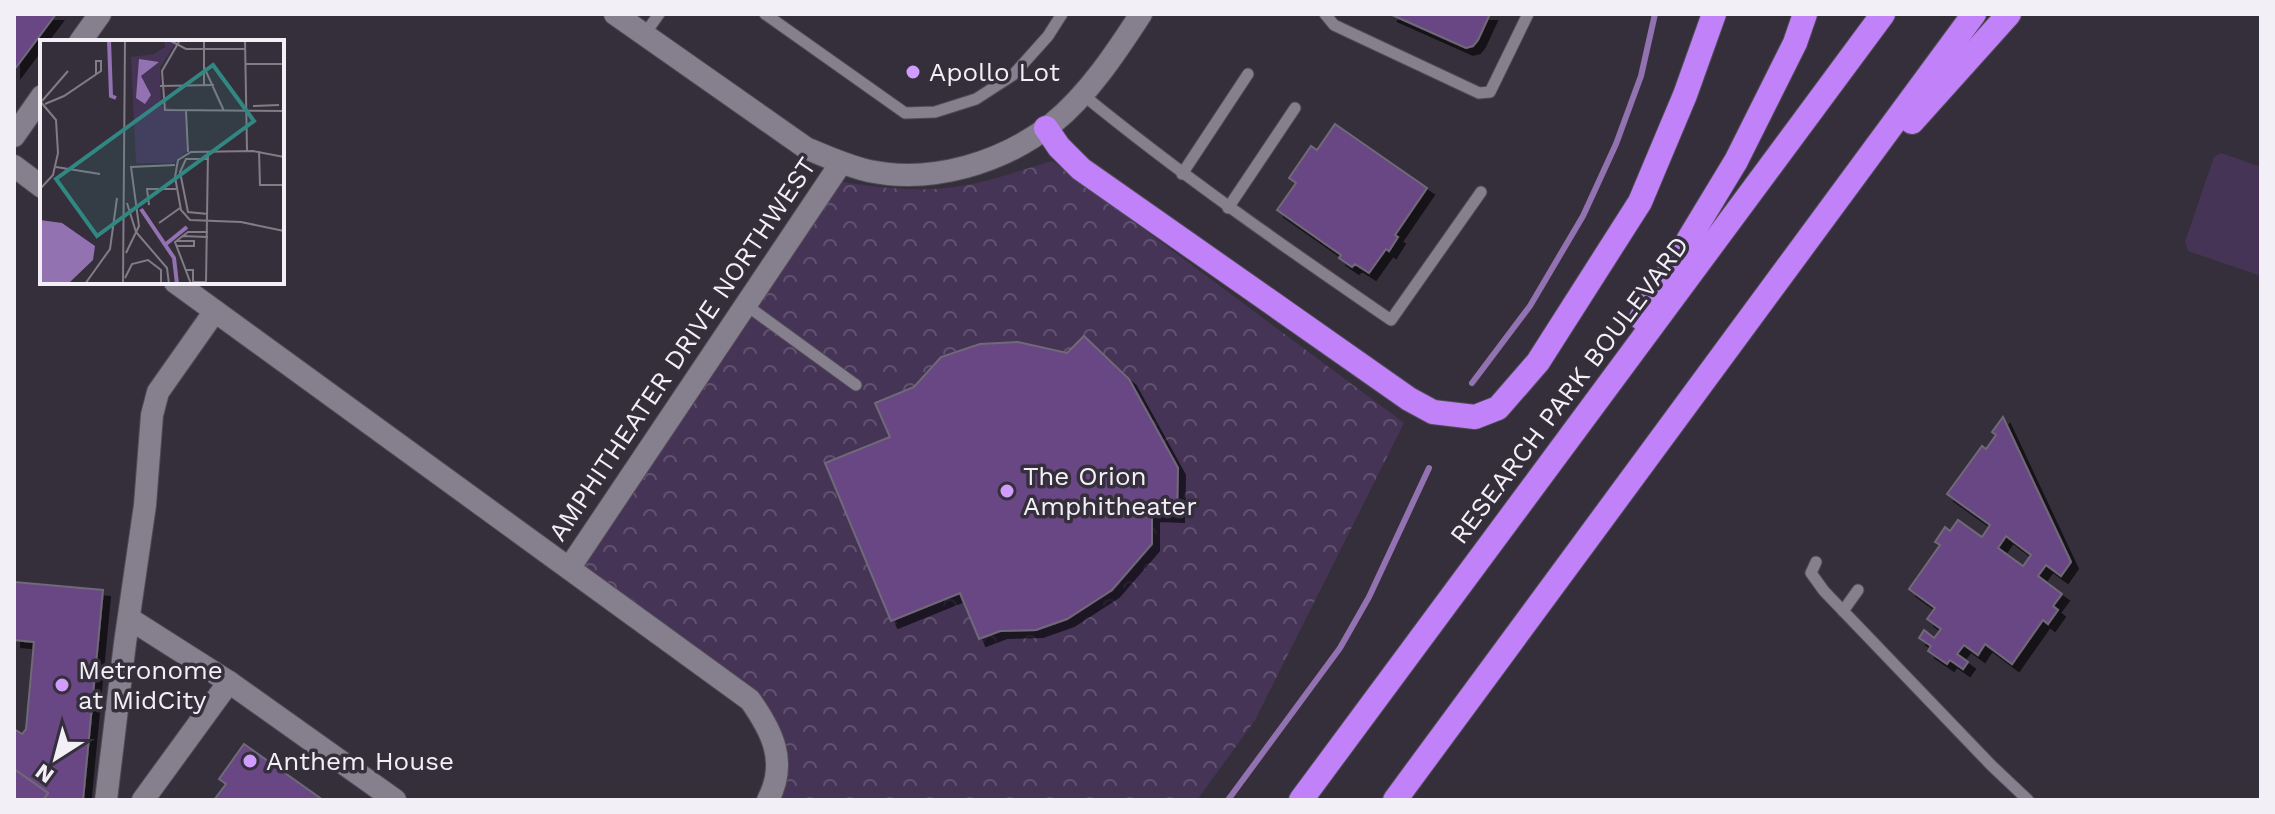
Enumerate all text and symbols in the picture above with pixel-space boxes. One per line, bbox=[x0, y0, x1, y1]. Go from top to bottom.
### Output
inset map bbox=[40, 40, 284, 284]
place label: Apollo Lot bbox=[929, 57, 1060, 87]
marker: Apollo Lot bbox=[904, 63, 922, 81]
street label: AMPHITHEATER DRIVE NORTHWEST bbox=[542, 152, 822, 546]
street label: RESEARCH PARK BOULEVARD bbox=[1443, 230, 1695, 550]
place label: The Orion Amphitheater bbox=[1023, 461, 1197, 521]
marker: The Orion Amphitheater bbox=[998, 482, 1016, 500]
place label: Metronome at MidCity bbox=[78, 655, 223, 715]
marker: Metronome at MidCity bbox=[53, 676, 71, 694]
north arrow bbox=[16, 718, 96, 798]
place label: Anthem House bbox=[266, 746, 454, 776]
marker: Anthem House bbox=[241, 752, 259, 770]
text: N bbox=[31, 759, 58, 789]

